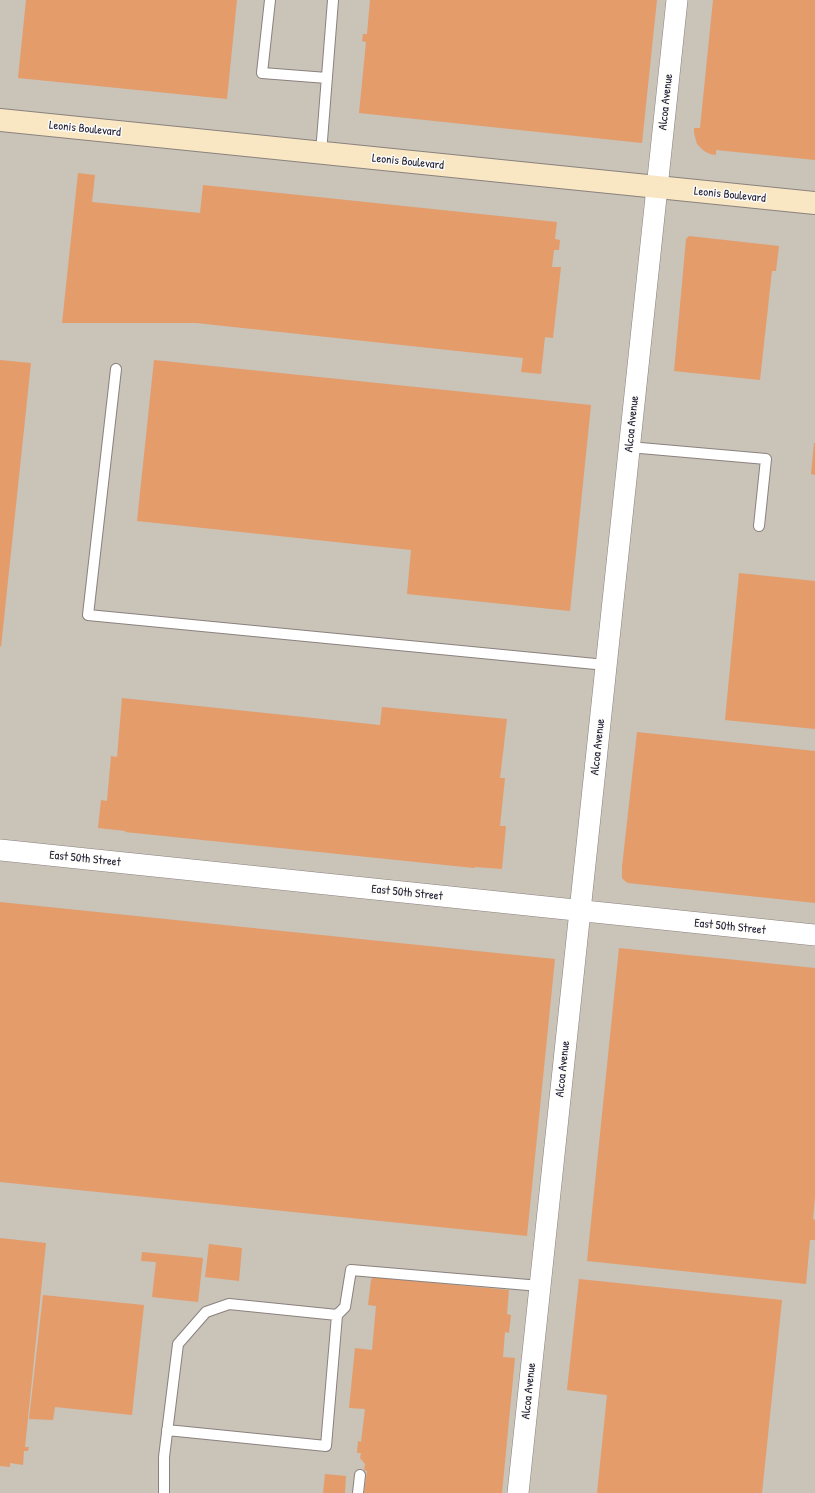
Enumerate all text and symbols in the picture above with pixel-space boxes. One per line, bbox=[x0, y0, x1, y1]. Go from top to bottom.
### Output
street label: Alcoa Avenue bbox=[656, 73, 676, 131]
street label: Leonis Boulevard bbox=[48, 118, 122, 140]
street label: Leonis Boulevard bbox=[371, 151, 445, 173]
street label: Leonis Boulevard bbox=[693, 184, 767, 206]
street label: Alcoa Avenue bbox=[622, 395, 642, 453]
street label: Alcoa Avenue bbox=[588, 718, 608, 776]
street label: East 50th Street bbox=[49, 848, 121, 870]
street label: East 50th Street bbox=[371, 882, 443, 904]
street label: East 50th Street bbox=[694, 916, 766, 938]
street label: Alcoa Avenue bbox=[553, 1040, 573, 1098]
street label: Alcoa Avenue bbox=[519, 1362, 539, 1420]

